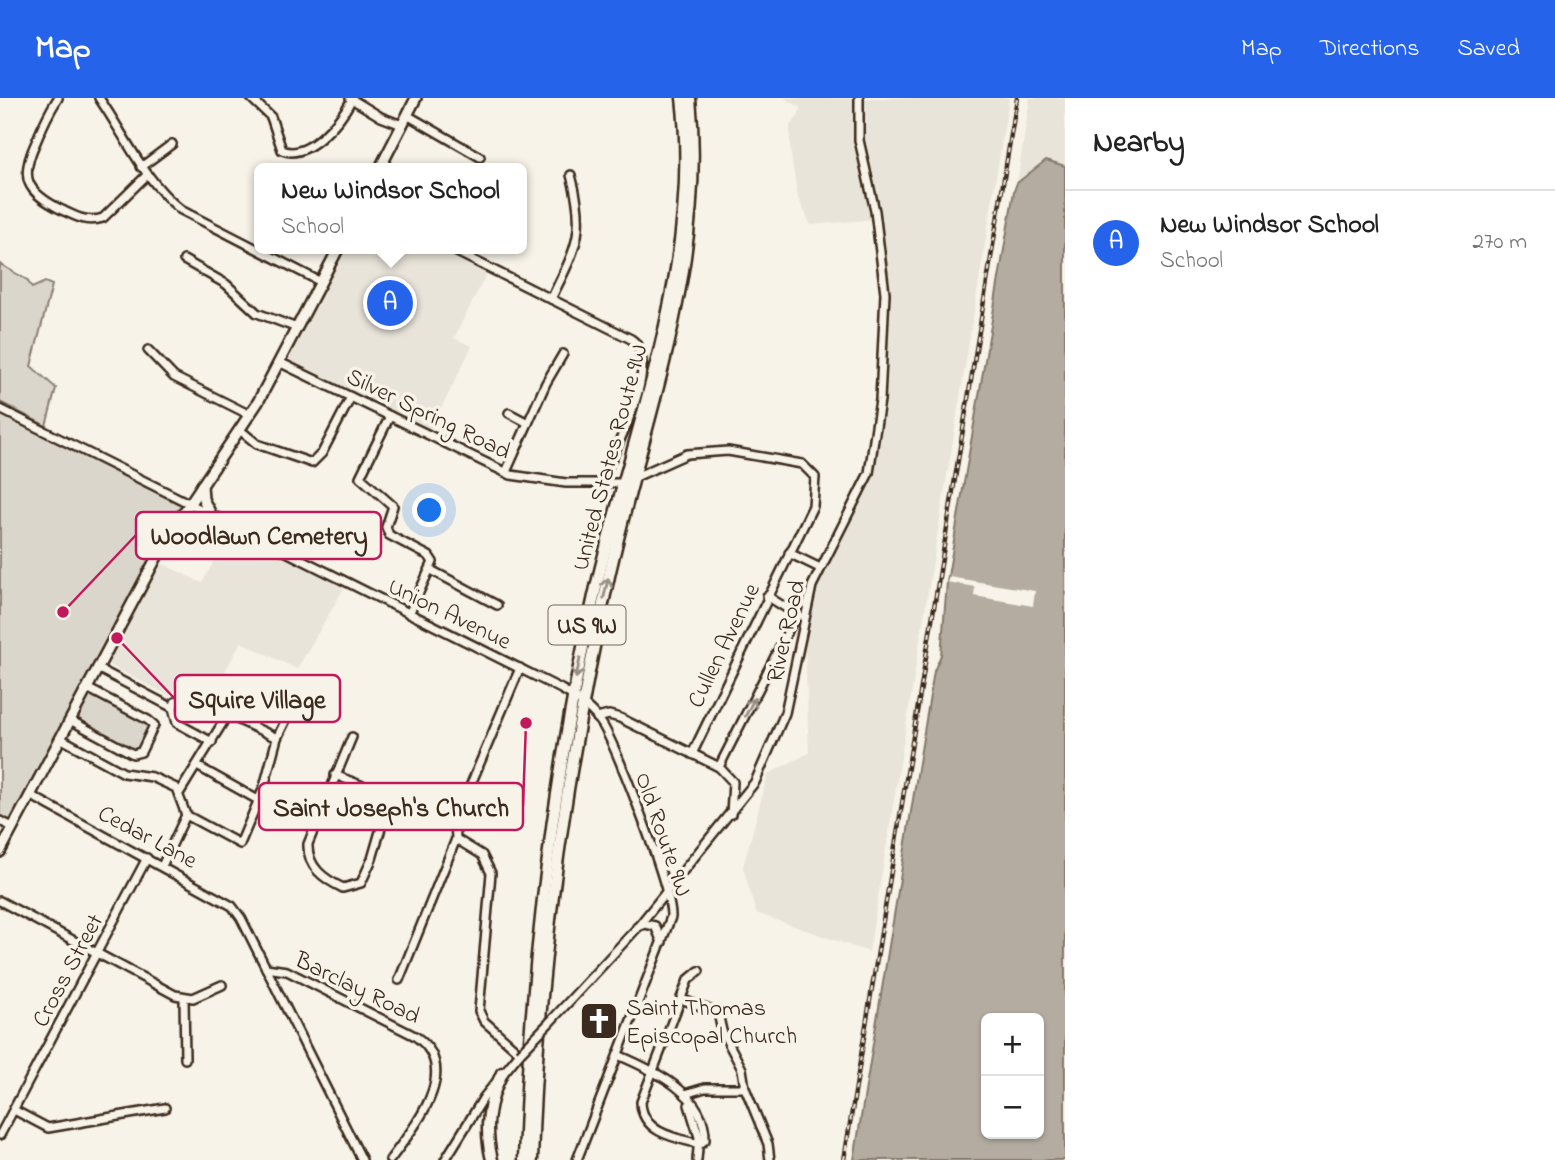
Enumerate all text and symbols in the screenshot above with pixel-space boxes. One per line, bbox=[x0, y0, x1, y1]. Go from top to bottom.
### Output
text: Map bbox=[35, 25, 91, 73]
text: Map bbox=[1241, 32, 1282, 67]
text: Directions bbox=[1320, 32, 1419, 67]
text: Saved bbox=[1457, 32, 1520, 67]
text: Nearby bbox=[1093, 122, 1185, 166]
popup bbox=[254, 163, 527, 254]
text: New Windsor School bbox=[281, 173, 500, 211]
text: New Windsor School bbox=[1160, 207, 1379, 245]
text: School bbox=[281, 211, 344, 244]
text: A bbox=[1109, 226, 1123, 259]
text: 270 m bbox=[1473, 226, 1527, 259]
text: School bbox=[1160, 245, 1223, 278]
pin: A bbox=[367, 277, 413, 329]
street label: United States Route 9W bbox=[564, 341, 658, 575]
street label: Silver Spring Road bbox=[340, 360, 516, 470]
your location bbox=[412, 493, 446, 527]
callout: Woodlawn Cemetery bbox=[136, 512, 381, 559]
text: Woodlawn Cemetery bbox=[150, 519, 368, 557]
street label: Union Avenue bbox=[381, 570, 517, 660]
street label: River Road bbox=[759, 576, 816, 686]
one-way arrow bbox=[600, 577, 614, 600]
street label: Cullen Avenue bbox=[680, 577, 771, 715]
road number: US 9W bbox=[548, 606, 626, 645]
one-way arrow bbox=[571, 656, 585, 679]
callout: Squire Village bbox=[175, 675, 340, 722]
text: Squire Village bbox=[188, 683, 327, 722]
one-way arrow bbox=[744, 697, 758, 718]
street label: Old Route 9W bbox=[624, 768, 699, 902]
callout: Saint Joseph's Church bbox=[259, 783, 523, 830]
text: Saint Joseph's Church bbox=[273, 791, 509, 829]
street label: Cedar Lane bbox=[91, 797, 203, 879]
street label: Cross Street bbox=[25, 908, 114, 1034]
street label: Barclay Road bbox=[287, 943, 426, 1036]
place label: Saint Thomas Episcopal Church bbox=[626, 992, 797, 1055]
church icon: Saint Thomas Episcopal Church bbox=[578, 1000, 620, 1042]
map controls bbox=[981, 1013, 1044, 1139]
button: + bbox=[981, 1013, 1044, 1076]
button: − bbox=[981, 1076, 1044, 1139]

